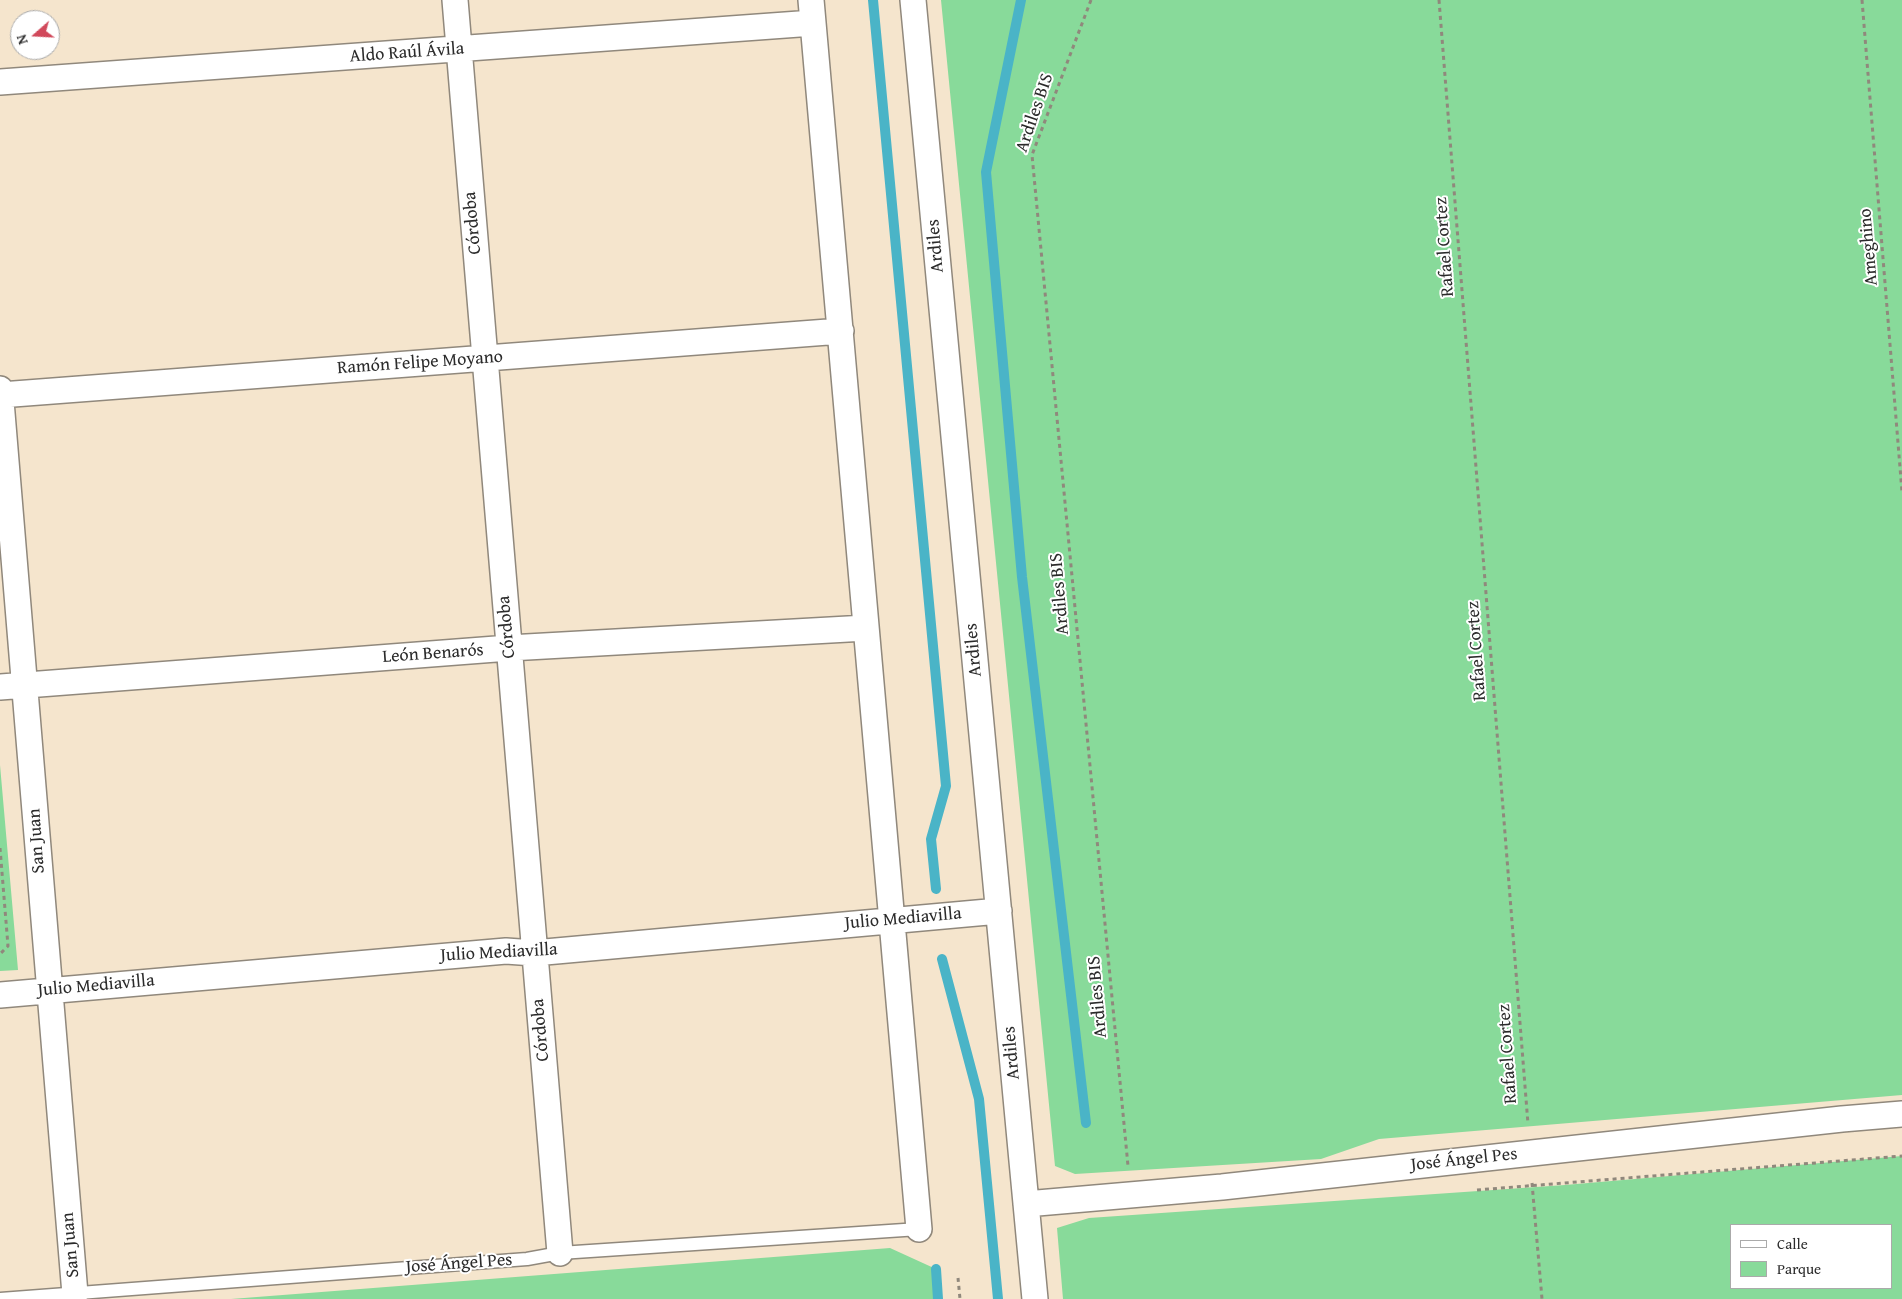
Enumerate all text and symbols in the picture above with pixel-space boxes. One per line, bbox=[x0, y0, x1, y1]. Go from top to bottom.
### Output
north arrow bbox=[10, 10, 60, 60]
text: N bbox=[11, 32, 33, 47]
street label: Aldo Raúl Ávila bbox=[349, 38, 465, 68]
street label: Ardiles BIS bbox=[1011, 71, 1059, 155]
street label: Córdoba bbox=[460, 191, 486, 255]
street label: Rafael Cortez bbox=[1431, 197, 1459, 297]
street label: Ameghino bbox=[1855, 207, 1883, 287]
street label: Ardiles bbox=[923, 218, 949, 274]
street label: Ramón Felipe Moyano bbox=[336, 346, 504, 380]
street label: Ardiles BIS bbox=[1046, 552, 1074, 636]
street label: Córdoba bbox=[494, 595, 520, 659]
street label: Rafael Cortez bbox=[1463, 601, 1491, 701]
street label: Ardiles bbox=[961, 622, 987, 678]
street label: León Benarós bbox=[382, 640, 484, 668]
street label: San Juan bbox=[24, 808, 50, 874]
street label: Julio Mediavilla bbox=[844, 903, 962, 935]
street label: Julio Mediavilla bbox=[440, 939, 558, 967]
street label: Ardiles BIS bbox=[1084, 955, 1112, 1039]
street label: Julio Mediavilla bbox=[37, 970, 155, 1002]
street label: Córdoba bbox=[528, 998, 554, 1062]
street label: Rafael Cortez bbox=[1494, 1004, 1522, 1104]
street label: Ardiles bbox=[999, 1025, 1025, 1081]
street label: José Ángel Pes bbox=[1410, 1144, 1518, 1176]
street label: San Juan bbox=[57, 1211, 85, 1279]
legend bbox=[1730, 1224, 1892, 1289]
text: Calle bbox=[1777, 1233, 1808, 1254]
street label: José Ángel Pes bbox=[405, 1249, 513, 1279]
text: Parque bbox=[1777, 1258, 1821, 1279]

